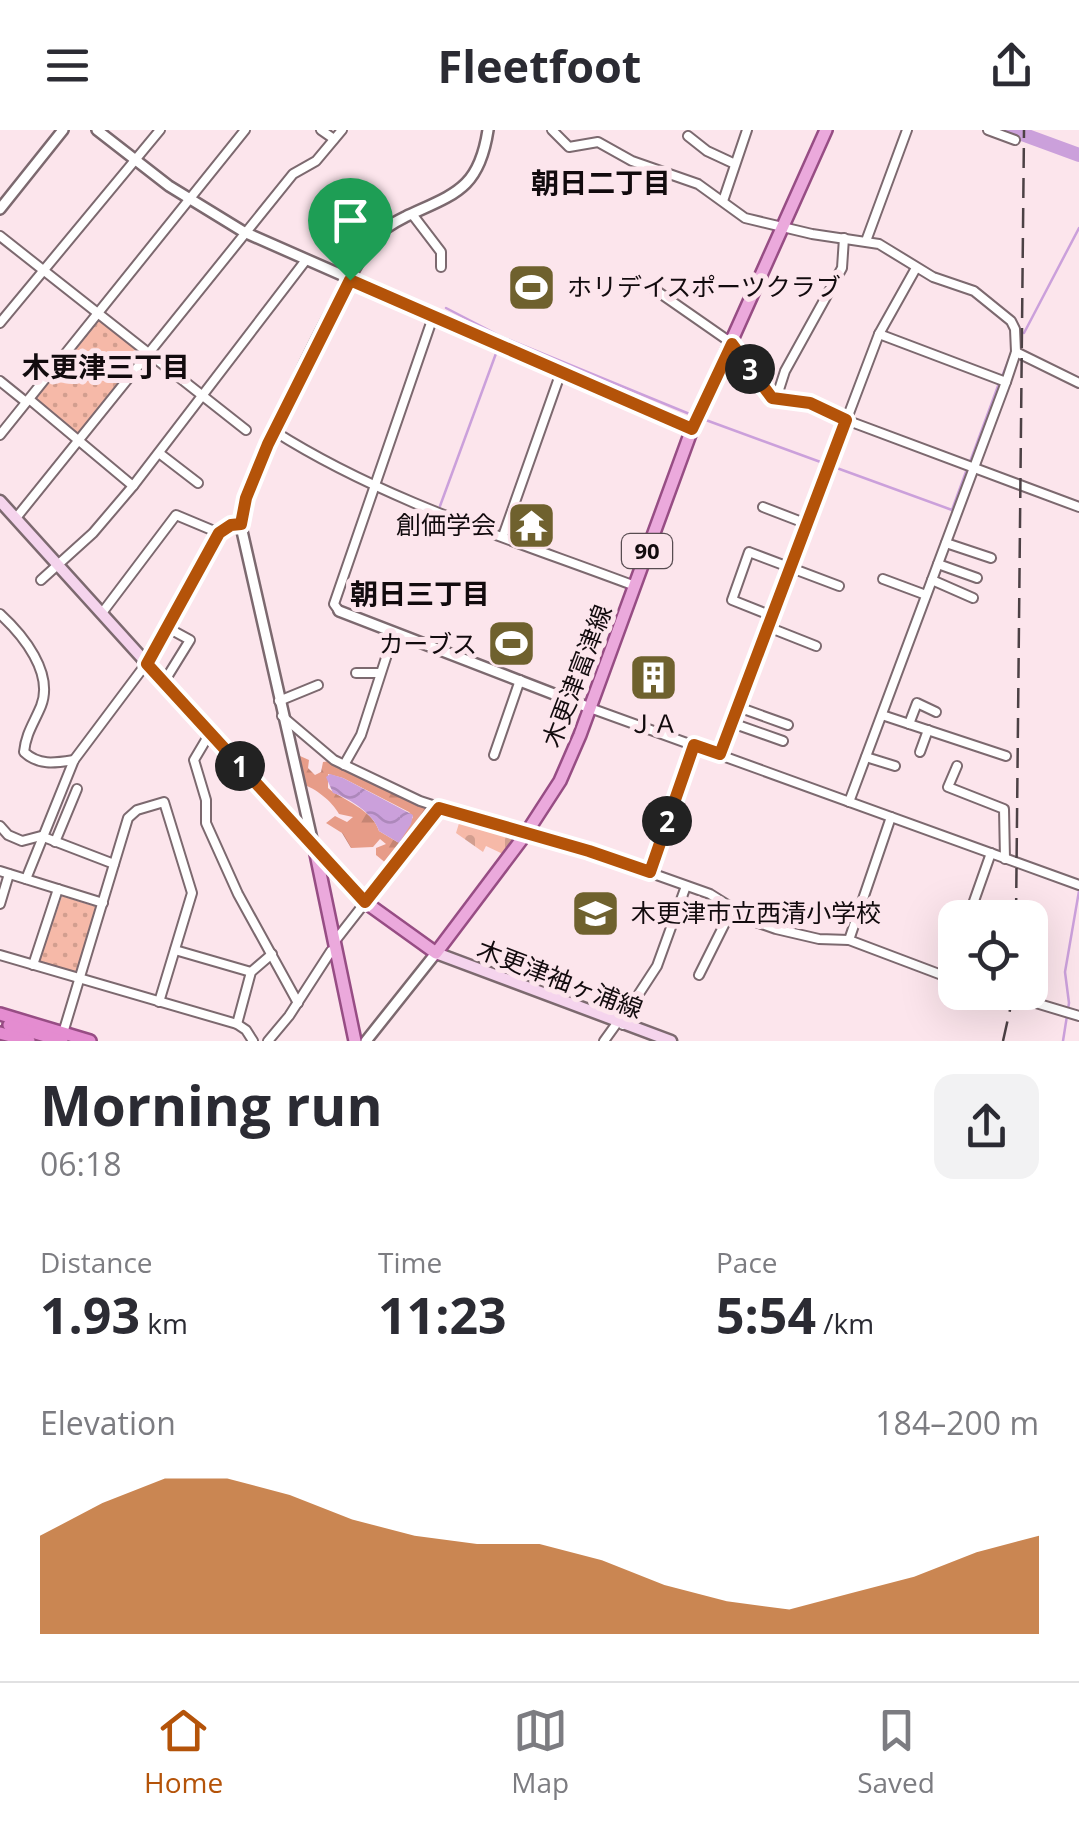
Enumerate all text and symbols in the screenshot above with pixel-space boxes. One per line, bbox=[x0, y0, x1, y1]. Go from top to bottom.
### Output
text: Fleetfoot bbox=[438, 35, 641, 96]
icon: menu bbox=[40, 38, 95, 93]
icon: share bbox=[984, 38, 1039, 93]
district label: 朝日二丁目 bbox=[531, 163, 671, 201]
pin bbox=[308, 178, 393, 281]
icon: arrive bbox=[323, 193, 378, 248]
sports icon: ホリデイスポーツクラブ bbox=[506, 261, 558, 313]
place label: ホリデイスポーツクラブ bbox=[567, 269, 841, 303]
pin: 3 bbox=[725, 344, 775, 394]
district label: 木更津三丁目 bbox=[22, 347, 190, 385]
text: 3 bbox=[742, 350, 758, 388]
temple icon: 創価学会 bbox=[505, 499, 557, 551]
place label: 創価学会 bbox=[396, 507, 496, 541]
road number: 90 bbox=[622, 534, 672, 568]
district label: 朝日三丁目 bbox=[350, 574, 490, 612]
street label: 木更津富津線 bbox=[533, 600, 619, 752]
sports icon: カーブス bbox=[486, 618, 538, 670]
place label: カーブス bbox=[378, 626, 477, 660]
building icon: ＪＡ bbox=[627, 652, 679, 704]
place label: ＪＡ bbox=[628, 706, 678, 740]
pin: 1 bbox=[215, 741, 265, 791]
text: 1 bbox=[232, 747, 248, 785]
pin: 2 bbox=[642, 796, 692, 846]
text: 2 bbox=[659, 802, 675, 840]
school or university icon: 木更津市立西清小学校 bbox=[570, 887, 622, 939]
place label: 木更津市立西清小学校 bbox=[631, 895, 881, 929]
map controls bbox=[938, 900, 1048, 1010]
button: locate bbox=[938, 900, 1048, 1010]
street label: 木更津袖ヶ浦線 bbox=[473, 931, 648, 1025]
text: Morning run bbox=[40, 1067, 383, 1142]
button: share bbox=[934, 1074, 1039, 1179]
text: 06:18 bbox=[40, 1142, 122, 1185]
text: Distance bbox=[40, 1243, 153, 1281]
text: Time bbox=[378, 1243, 442, 1281]
text: Pace bbox=[716, 1243, 778, 1281]
text: 1.93 bbox=[40, 1281, 140, 1349]
text: 11:23 bbox=[378, 1281, 507, 1349]
text: 5:54 bbox=[716, 1281, 816, 1349]
text: km bbox=[140, 1304, 188, 1342]
text: /km bbox=[816, 1304, 874, 1342]
text: Elevation bbox=[40, 1401, 176, 1444]
text: 184–200 m bbox=[875, 1401, 1039, 1444]
tab: Home bbox=[144, 1703, 223, 1801]
tab: Map bbox=[511, 1703, 569, 1801]
tab: Saved bbox=[857, 1703, 935, 1801]

